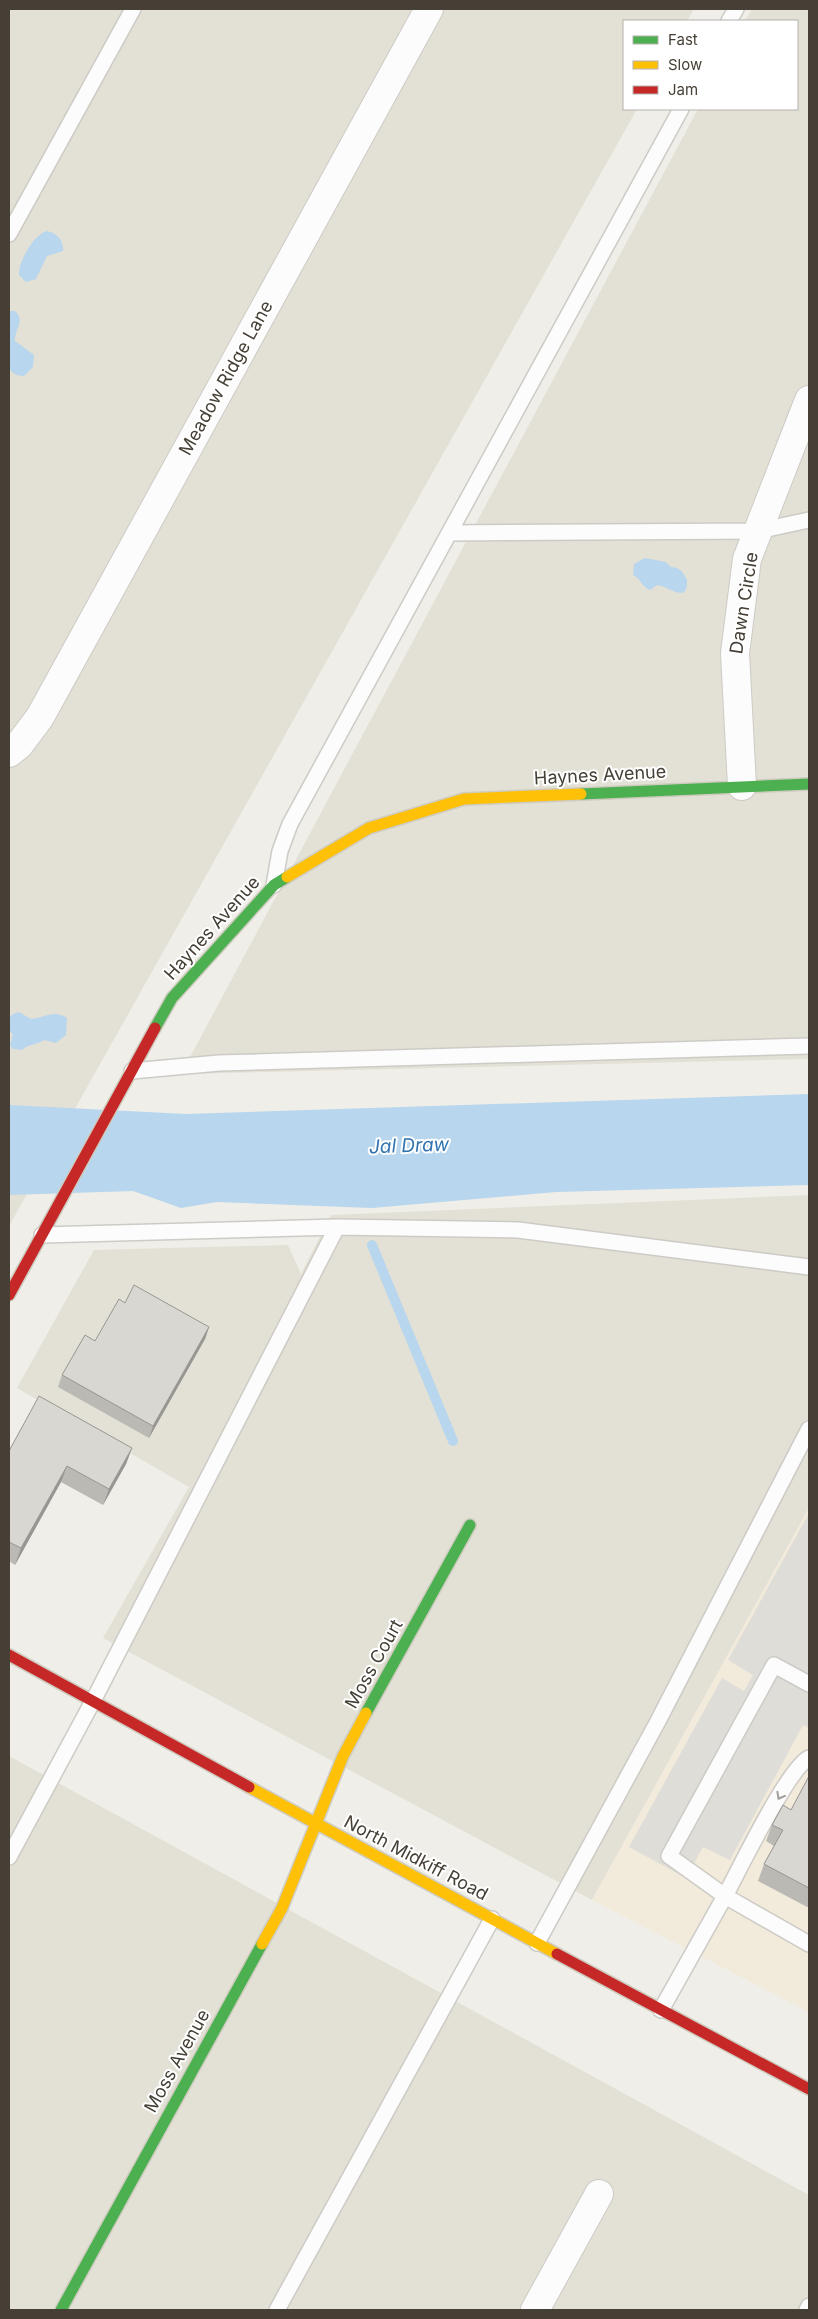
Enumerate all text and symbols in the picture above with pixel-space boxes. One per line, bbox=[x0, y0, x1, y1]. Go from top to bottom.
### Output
legend bbox=[623, 20, 798, 110]
text: Fast bbox=[668, 30, 698, 49]
text: Slow bbox=[668, 55, 702, 74]
text: Jam bbox=[668, 80, 698, 99]
street label: Meadow Ridge Lane bbox=[174, 297, 277, 459]
street label: Dawn Circle bbox=[725, 551, 762, 655]
street label: Haynes Avenue bbox=[533, 761, 667, 788]
street label: Haynes Avenue bbox=[160, 871, 264, 984]
water label: Jal Draw bbox=[369, 1133, 450, 1158]
street label: Moss Court bbox=[340, 1615, 407, 1712]
one-way arrow bbox=[776, 1790, 786, 1799]
street label: North Midkiff Road bbox=[341, 1811, 492, 1904]
street label: Moss Avenue bbox=[140, 2006, 213, 2116]

